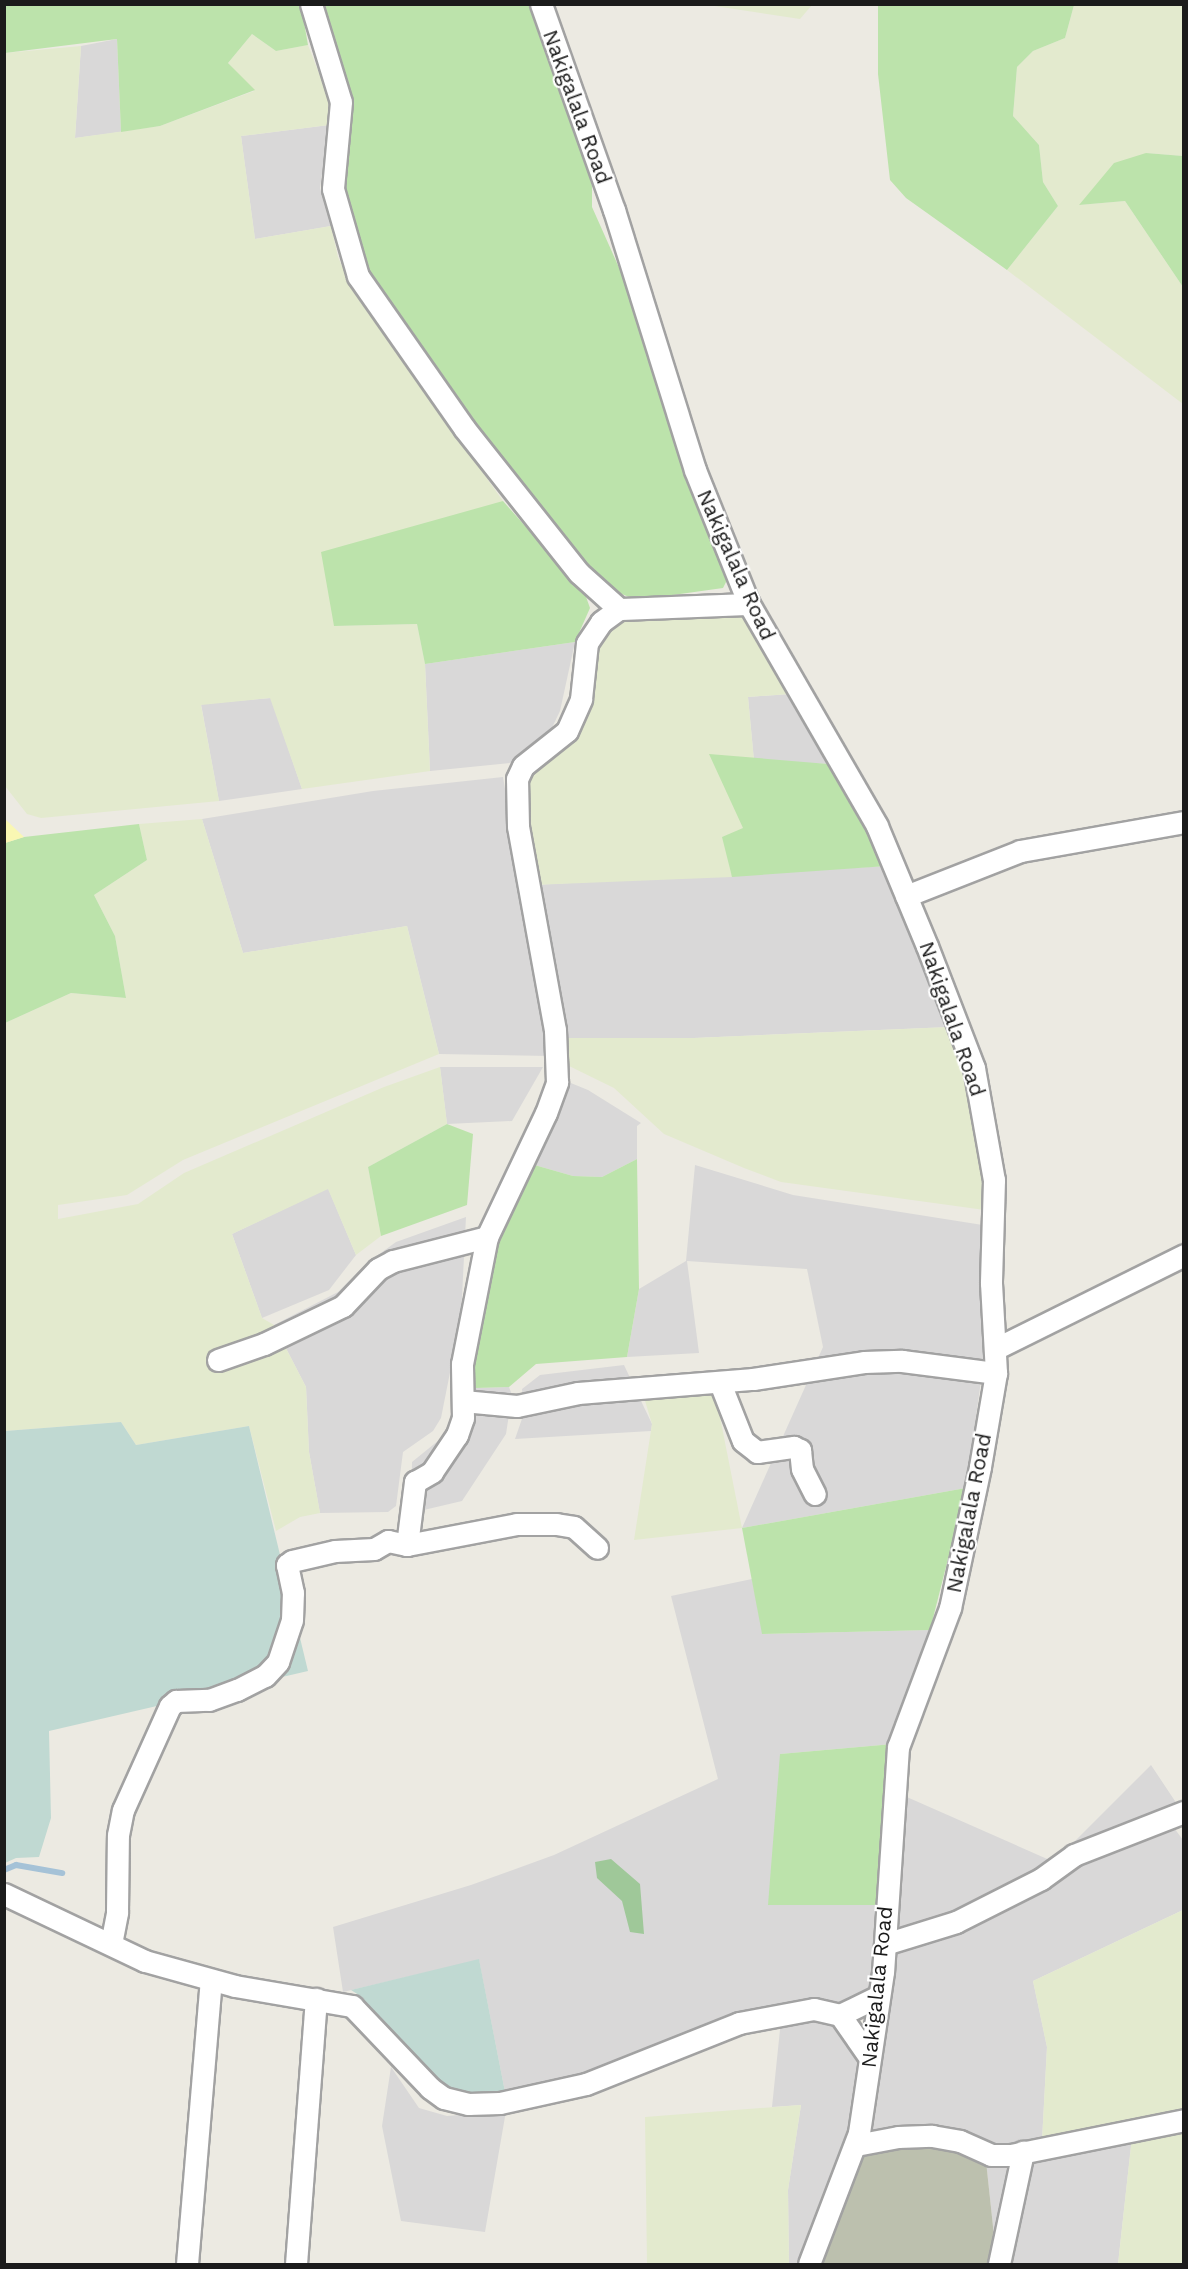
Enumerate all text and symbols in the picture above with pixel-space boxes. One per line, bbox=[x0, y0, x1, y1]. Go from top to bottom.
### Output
street label: Nakigalala Road bbox=[537, 26, 617, 188]
street label: Nakigalala Road bbox=[691, 486, 781, 644]
street label: Nakigalala Road bbox=[914, 938, 990, 1100]
street label: Nakigalala Road bbox=[941, 1431, 997, 1595]
street label: Nakigalala Road bbox=[856, 1905, 898, 2069]

